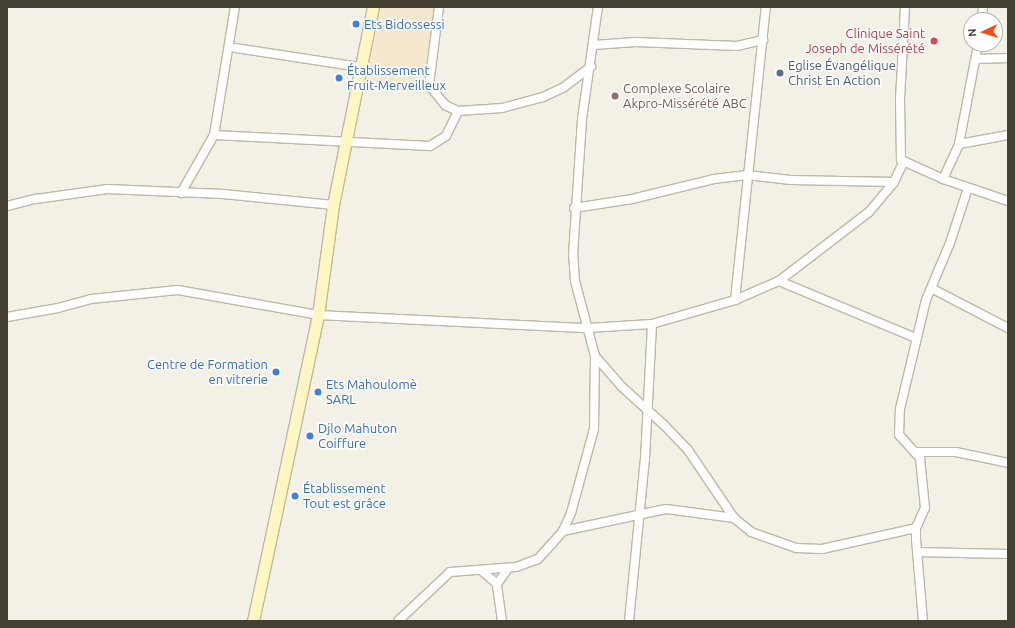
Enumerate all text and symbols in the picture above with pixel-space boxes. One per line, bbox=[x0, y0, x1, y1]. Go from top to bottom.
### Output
north arrow bbox=[963, 12, 1003, 52]
place label: Ets Bidossessi bbox=[364, 16, 445, 32]
marker: Ets Bidossessi bbox=[351, 19, 361, 29]
place label: Clinique Saint Joseph de Missérété bbox=[805, 26, 925, 57]
text: N bbox=[966, 28, 978, 37]
marker: Clinique Saint Joseph de Missérété bbox=[928, 35, 940, 47]
place label: Eglise Évangélique Christ En Action bbox=[788, 58, 896, 89]
place label: Établissement Fruit-Merveilleux bbox=[347, 63, 446, 94]
marker: Eglise Évangélique Christ En Action bbox=[775, 68, 785, 78]
marker: Établissement Fruit-Merveilleux bbox=[334, 73, 344, 83]
place label: Complexe Scolaire Akpro-Missérété ABC bbox=[623, 81, 747, 112]
marker: Complexe Scolaire Akpro-Missérété ABC bbox=[610, 91, 620, 101]
place label: Centre de Formation en vitrerie bbox=[147, 357, 268, 388]
marker: Centre de Formation en vitrerie bbox=[271, 367, 281, 377]
place label: Ets Mahoulomè SARL bbox=[326, 377, 417, 408]
marker: Ets Mahoulomè SARL bbox=[313, 387, 323, 397]
place label: Djlo Mahuton Coiffure bbox=[318, 421, 397, 452]
marker: Djlo Mahuton Coiffure bbox=[305, 431, 315, 441]
place label: Établissement Tout est grâce bbox=[303, 481, 386, 512]
marker: Établissement Tout est grâce bbox=[290, 491, 300, 501]

